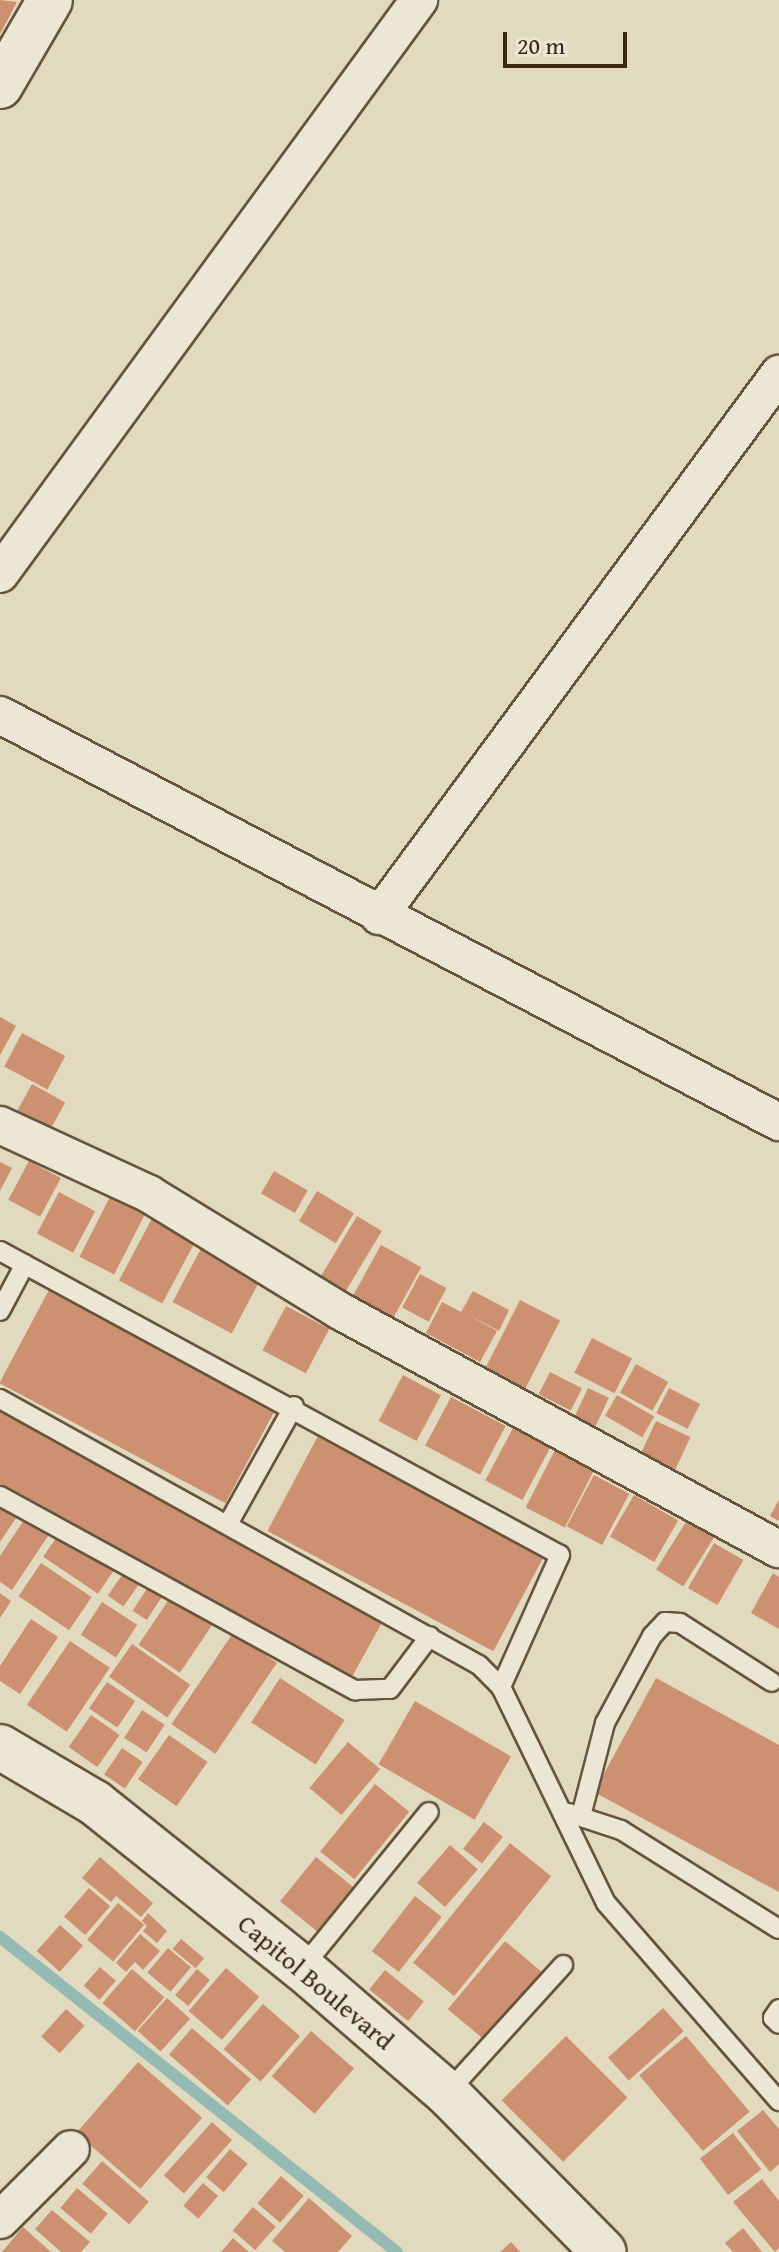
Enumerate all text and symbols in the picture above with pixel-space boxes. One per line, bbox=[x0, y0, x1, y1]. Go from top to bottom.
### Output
scale bar bbox=[507, 16, 631, 66]
text: 20 m bbox=[517, 28, 565, 63]
street label: Capitol Boulevard bbox=[232, 1908, 400, 2056]

